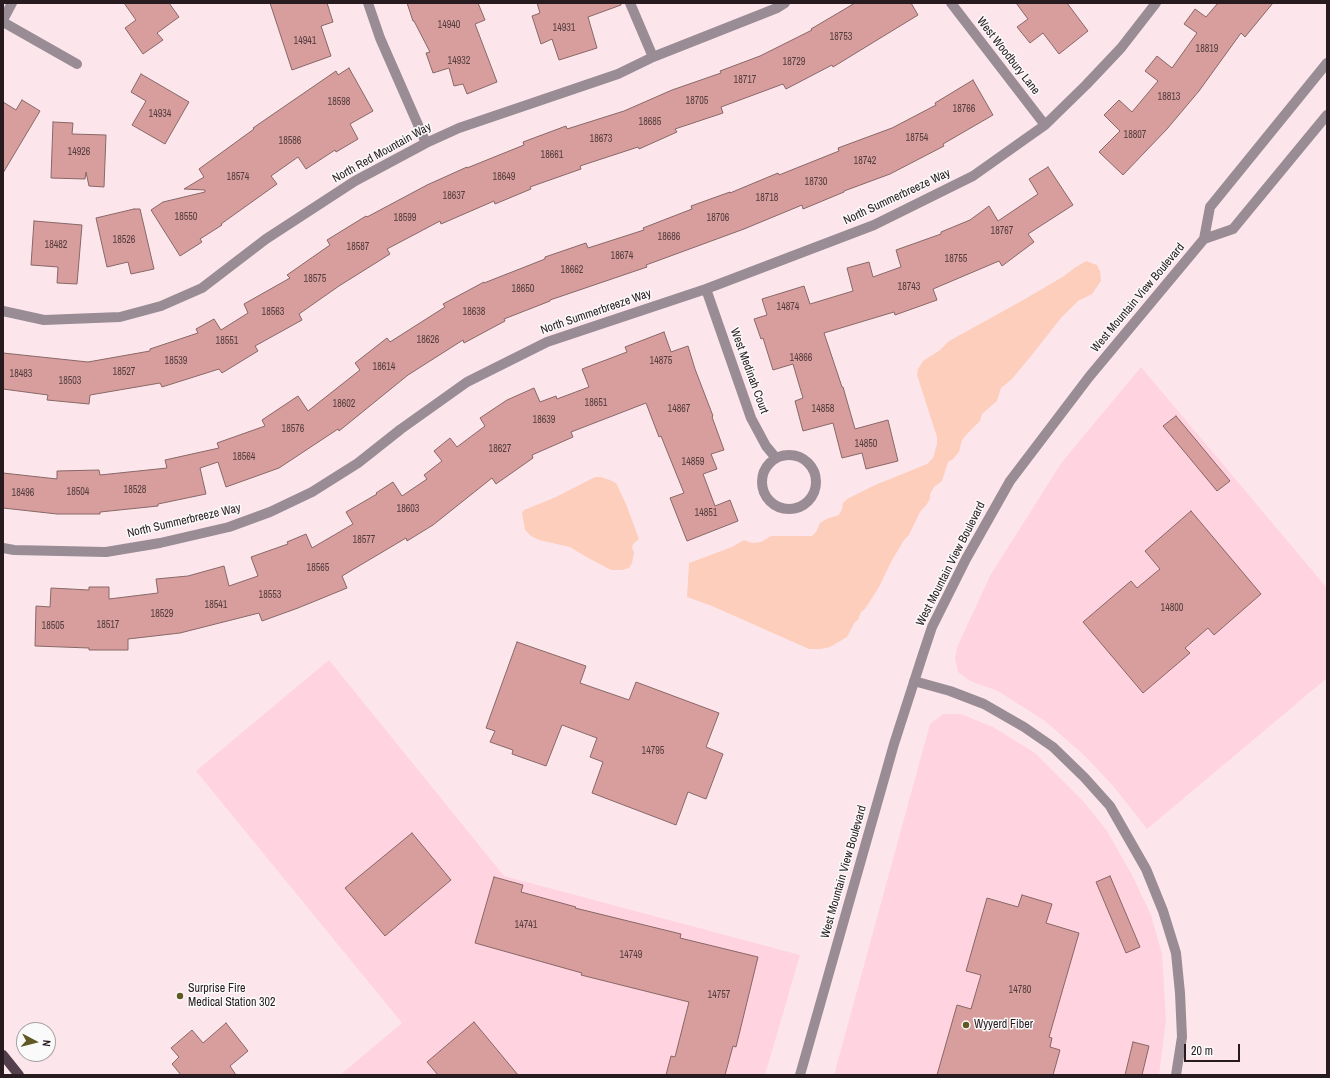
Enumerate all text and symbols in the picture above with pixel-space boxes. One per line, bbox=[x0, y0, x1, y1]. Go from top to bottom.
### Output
street label: West Woodbury Lane bbox=[973, 14, 1043, 98]
house number: 14940 bbox=[438, 19, 460, 31]
house number: 14931 bbox=[553, 22, 575, 34]
house number: 18753 bbox=[830, 31, 852, 43]
house number: 14941 bbox=[294, 35, 316, 47]
house number: 18819 bbox=[1196, 43, 1218, 55]
house number: 14932 bbox=[448, 55, 470, 67]
house number: 18729 bbox=[783, 56, 805, 68]
house number: 18717 bbox=[734, 74, 756, 86]
house number: 18813 bbox=[1158, 91, 1180, 103]
house number: 18705 bbox=[686, 95, 708, 107]
house number: 18598 bbox=[328, 96, 350, 108]
house number: 18766 bbox=[953, 103, 975, 115]
house number: 14934 bbox=[149, 108, 171, 120]
house number: 18685 bbox=[639, 116, 661, 128]
street label: North Red Mountain Way bbox=[330, 120, 434, 186]
house number: 18807 bbox=[1124, 129, 1146, 141]
house number: 18754 bbox=[906, 132, 928, 144]
house number: 18673 bbox=[590, 133, 612, 145]
house number: 18586 bbox=[279, 135, 301, 147]
house number: 14926 bbox=[68, 146, 90, 158]
house number: 18661 bbox=[541, 149, 563, 161]
house number: 18742 bbox=[854, 155, 876, 167]
street label: North Summerbreeze Way bbox=[841, 166, 953, 228]
house number: 18574 bbox=[227, 171, 249, 183]
house number: 18649 bbox=[493, 171, 515, 183]
house number: 18730 bbox=[805, 176, 827, 188]
house number: 18637 bbox=[443, 190, 465, 202]
house number: 18718 bbox=[756, 192, 778, 204]
house number: 18550 bbox=[175, 211, 197, 223]
house number: 18599 bbox=[394, 212, 416, 224]
house number: 18706 bbox=[707, 212, 729, 224]
house number: 18767 bbox=[991, 225, 1013, 237]
house number: 18686 bbox=[658, 231, 680, 243]
house number: 18526 bbox=[113, 234, 135, 246]
house number: 18482 bbox=[45, 239, 67, 251]
house number: 18587 bbox=[347, 241, 369, 253]
street label: West Mountain View Boulevard bbox=[1088, 241, 1188, 355]
house number: 18674 bbox=[611, 250, 633, 262]
house number: 18755 bbox=[945, 253, 967, 265]
house number: 18662 bbox=[561, 264, 583, 276]
house number: 18575 bbox=[304, 273, 326, 285]
house number: 18743 bbox=[898, 281, 920, 293]
house number: 18650 bbox=[512, 283, 534, 295]
street label: North Summerbreeze Way bbox=[539, 286, 653, 338]
house number: 14874 bbox=[777, 301, 799, 313]
house number: 18563 bbox=[262, 306, 284, 318]
house number: 18638 bbox=[463, 306, 485, 318]
street label: West Medinah Court bbox=[727, 326, 771, 416]
house number: 18626 bbox=[417, 334, 439, 346]
house number: 18551 bbox=[216, 335, 238, 347]
house number: 14866 bbox=[790, 352, 812, 364]
house number: 18539 bbox=[165, 355, 187, 367]
house number: 14875 bbox=[650, 355, 672, 367]
house number: 18614 bbox=[373, 361, 395, 373]
house number: 18527 bbox=[113, 366, 135, 378]
house number: 18483 bbox=[10, 368, 32, 380]
house number: 18503 bbox=[59, 375, 81, 387]
house number: 18651 bbox=[585, 397, 607, 409]
house number: 18602 bbox=[333, 398, 355, 410]
house number: 14867 bbox=[668, 403, 690, 415]
house number: 14858 bbox=[812, 403, 834, 415]
house number: 18639 bbox=[533, 414, 555, 426]
house number: 18576 bbox=[282, 423, 304, 435]
house number: 14850 bbox=[855, 438, 877, 450]
house number: 18627 bbox=[489, 443, 511, 455]
house number: 18564 bbox=[233, 451, 255, 463]
house number: 14859 bbox=[682, 456, 704, 468]
house number: 18528 bbox=[124, 484, 146, 496]
house number: 18504 bbox=[67, 486, 89, 498]
house number: 18496 bbox=[12, 487, 34, 499]
street label: West Mountain View Boulevard bbox=[913, 499, 989, 629]
street label: North Summerbreeze Way bbox=[126, 501, 242, 541]
house number: 18603 bbox=[397, 503, 419, 515]
house number: 14851 bbox=[695, 507, 717, 519]
house number: 18577 bbox=[353, 534, 375, 546]
house number: 18565 bbox=[307, 562, 329, 574]
house number: 18553 bbox=[259, 589, 281, 601]
house number: 18541 bbox=[205, 599, 227, 611]
house number: 14800 bbox=[1161, 602, 1183, 614]
house number: 18529 bbox=[151, 608, 173, 620]
house number: 18517 bbox=[97, 619, 119, 631]
house number: 18505 bbox=[42, 620, 64, 632]
house number: 14795 bbox=[642, 745, 664, 757]
street label: West Mountain View Boulevard bbox=[818, 804, 870, 940]
house number: 14741 bbox=[515, 919, 537, 931]
house number: 14749 bbox=[620, 949, 642, 961]
place label: Surprise Fire Medical Station 302 bbox=[188, 982, 276, 1010]
house number: 14780 bbox=[1009, 984, 1031, 996]
house number: 14757 bbox=[708, 989, 730, 1001]
marker: Surprise Fire Medical Station 302 bbox=[175, 991, 185, 1001]
place label: Wyyerd Fiber bbox=[974, 1018, 1033, 1032]
marker: Wyyerd Fiber bbox=[961, 1020, 971, 1030]
north arrow bbox=[16, 1022, 56, 1062]
scale bar bbox=[1186, 1036, 1242, 1062]
text: N bbox=[40, 1039, 54, 1047]
text: 20 m bbox=[1191, 1043, 1213, 1059]

